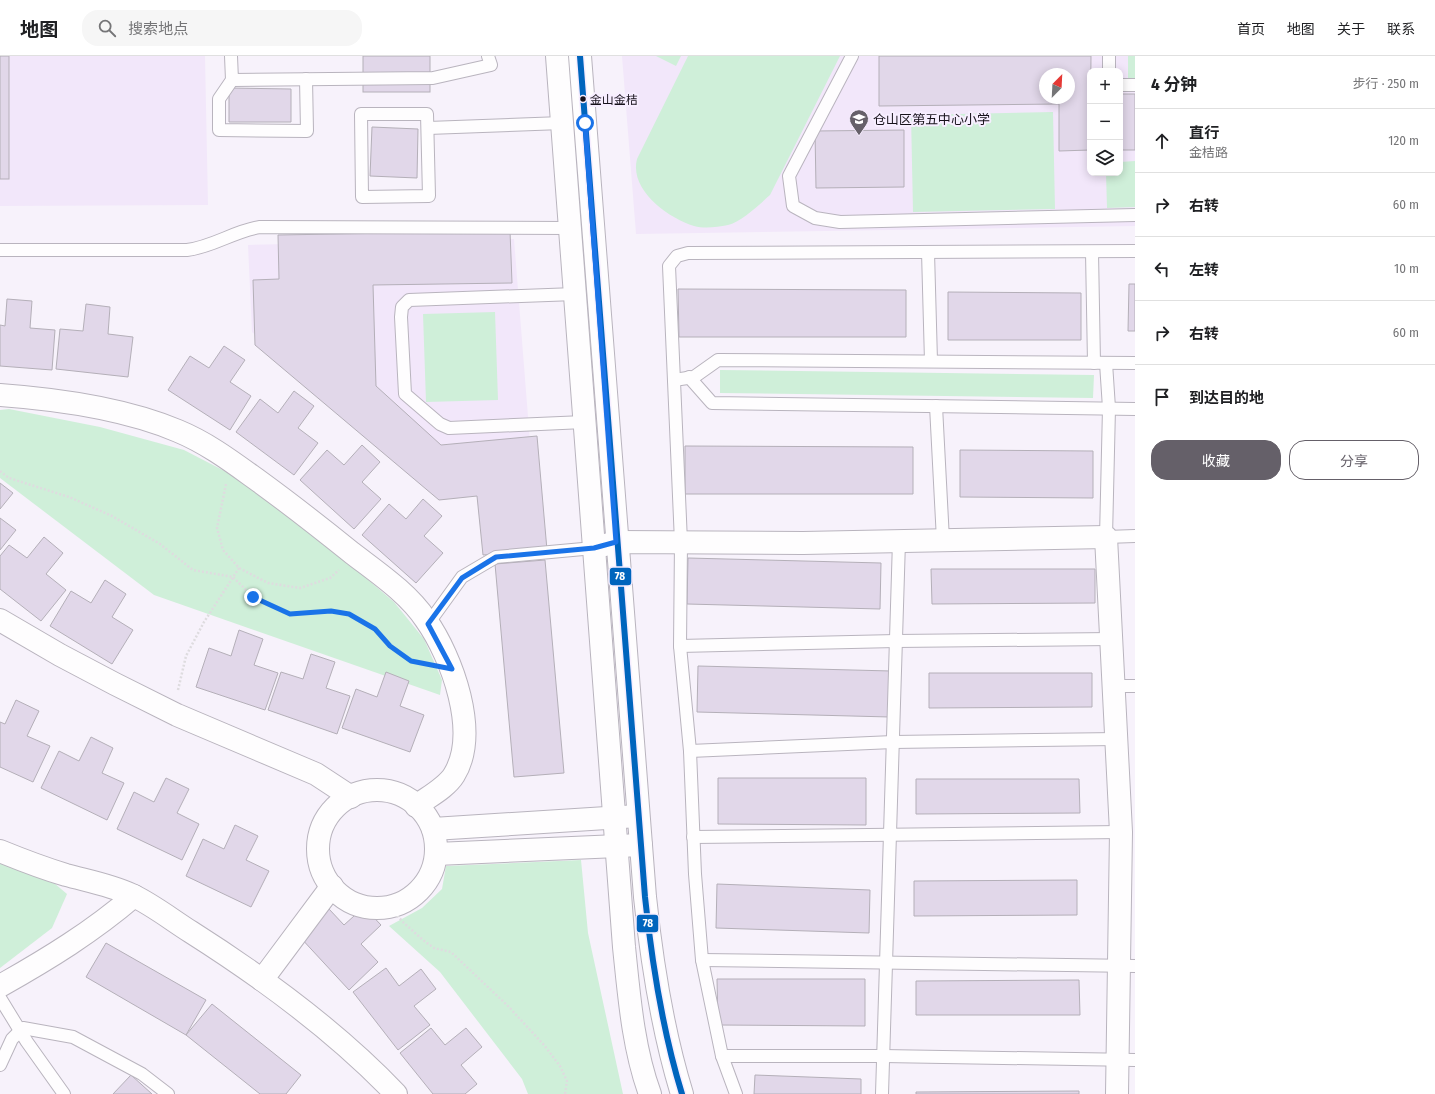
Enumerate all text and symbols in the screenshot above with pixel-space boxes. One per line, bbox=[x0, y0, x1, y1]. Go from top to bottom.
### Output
search box bbox=[82, 10, 362, 46]
icon: search bbox=[96, 17, 118, 39]
text: 地图 bbox=[20, 18, 58, 41]
text: 搜索地点 bbox=[128, 20, 188, 38]
text: 首页 bbox=[1237, 21, 1265, 38]
text: 地图 bbox=[1287, 21, 1315, 38]
text: 关于 bbox=[1337, 21, 1365, 38]
text: 联系 bbox=[1387, 21, 1415, 38]
north arrow bbox=[1039, 68, 1075, 104]
map controls bbox=[1087, 68, 1123, 176]
button: + bbox=[1087, 68, 1123, 104]
text: 4 分钟 bbox=[1151, 74, 1197, 95]
text: 步行 · 250 m bbox=[1353, 76, 1419, 91]
place label: 金山金桔 bbox=[590, 93, 638, 107]
marker: 金山金桔 bbox=[578, 94, 588, 104]
button: − bbox=[1087, 104, 1123, 140]
school or university icon: 仓山区第五中心小学 bbox=[848, 108, 870, 136]
place label: 仓山区第五中心小学 bbox=[873, 112, 990, 127]
route start bbox=[576, 114, 594, 132]
text: 直行 bbox=[1189, 124, 1219, 142]
icon: ahead bbox=[1151, 130, 1173, 152]
text: 120 m bbox=[1388, 133, 1419, 148]
button: layers bbox=[1087, 140, 1123, 176]
text: 金桔路 bbox=[1189, 145, 1228, 160]
icon: right bbox=[1151, 194, 1173, 216]
text: 右转 bbox=[1189, 197, 1219, 215]
text: 60 m bbox=[1393, 197, 1419, 212]
icon: left bbox=[1151, 258, 1173, 280]
text: 左转 bbox=[1189, 261, 1219, 279]
text: 10 m bbox=[1394, 261, 1419, 276]
icon: right bbox=[1151, 322, 1173, 344]
text: 右转 bbox=[1189, 325, 1219, 343]
text: 60 m bbox=[1393, 325, 1419, 340]
icon: arrive bbox=[1151, 386, 1173, 408]
text: 到达目的地 bbox=[1189, 389, 1264, 407]
button: 收藏 bbox=[1151, 440, 1281, 480]
button: 分享 bbox=[1289, 440, 1419, 480]
line badge: 78 bbox=[609, 567, 632, 586]
text: 78 bbox=[615, 570, 625, 583]
route end bbox=[244, 588, 262, 606]
line badge: 78 bbox=[636, 914, 659, 933]
text: 78 bbox=[643, 917, 653, 930]

